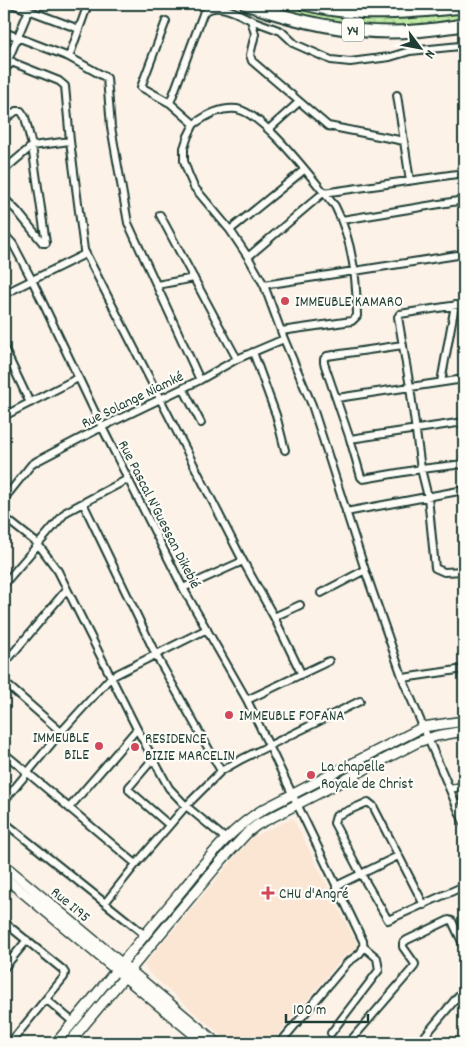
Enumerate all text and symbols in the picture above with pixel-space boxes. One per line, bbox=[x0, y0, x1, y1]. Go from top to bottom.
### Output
road number: Y4 bbox=[342, 18, 364, 42]
north arrow bbox=[396, 22, 446, 72]
text: N bbox=[419, 46, 440, 62]
place label: IMMEUBLE KAMARO bbox=[295, 292, 403, 314]
marker: IMMEUBLE KAMARO bbox=[279, 295, 291, 307]
street label: Rue Solange Niamké bbox=[78, 367, 188, 435]
street label: Rue Pascal N'Guessan Dikebié bbox=[111, 437, 205, 593]
place label: IMMEUBLE FOFANA bbox=[239, 706, 345, 728]
marker: IMMEUBLE FOFANA bbox=[223, 709, 235, 721]
place label: IMMEUBLE BILE bbox=[33, 728, 89, 767]
place label: RESIDENCE BIZIE MARCELIN bbox=[145, 729, 235, 768]
marker: IMMEUBLE BILE bbox=[93, 740, 105, 752]
marker: RESIDENCE BIZIE MARCELIN bbox=[129, 741, 141, 753]
place label: La chapelle Royale de Christ bbox=[321, 757, 414, 796]
marker: La chapelle Royale de Christ bbox=[305, 769, 317, 781]
street label: Rue I195 bbox=[45, 882, 94, 929]
place label: CHU d'Angré bbox=[279, 884, 348, 906]
marker: CHU d'Angré bbox=[261, 886, 275, 900]
scale bar bbox=[286, 992, 368, 1024]
text: 100 m bbox=[293, 1000, 326, 1022]

